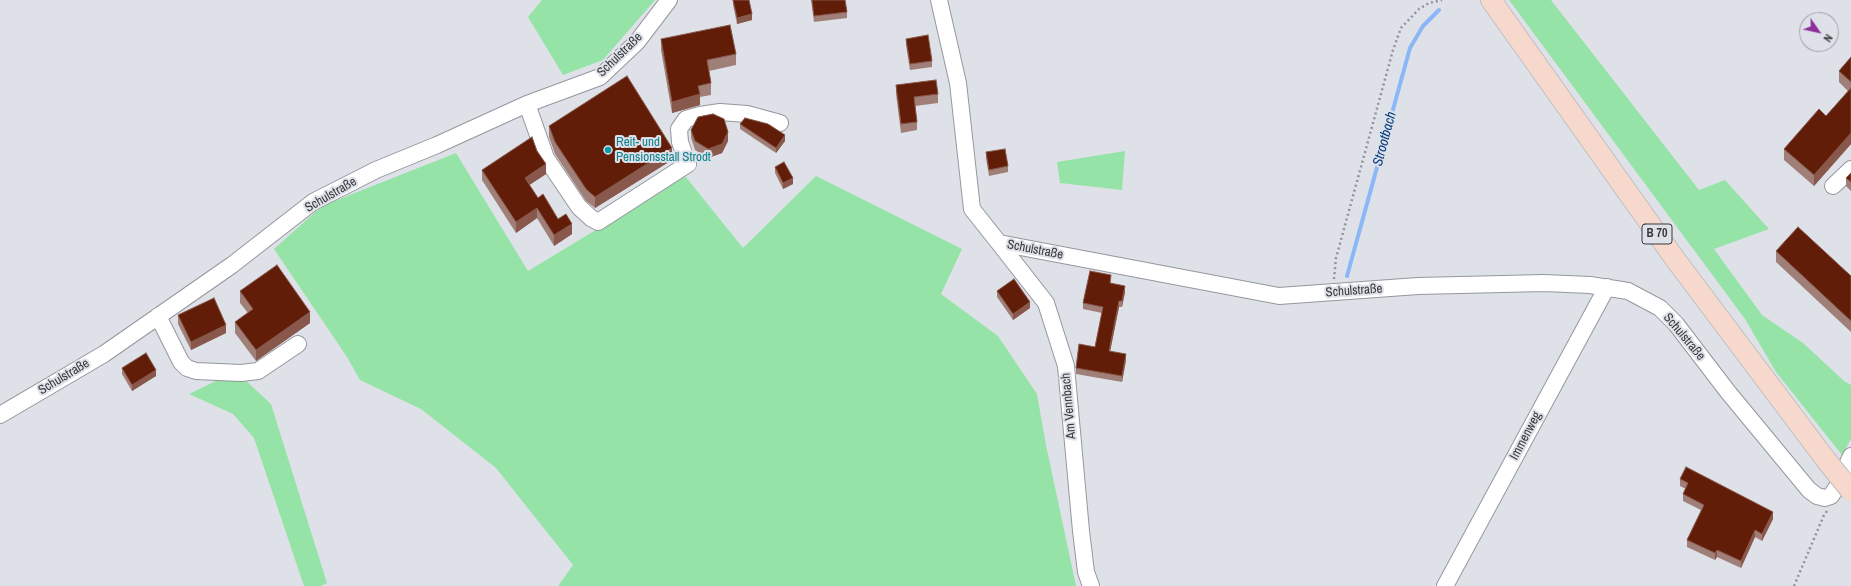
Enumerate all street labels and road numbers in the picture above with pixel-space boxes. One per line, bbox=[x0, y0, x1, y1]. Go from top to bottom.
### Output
street label: Schulstraße bbox=[594, 30, 646, 80]
street label: Schulstraße bbox=[302, 174, 360, 216]
road number: B 70 bbox=[1642, 224, 1672, 244]
street label: Schulstraße bbox=[1006, 237, 1064, 263]
street label: Schulstraße bbox=[1325, 281, 1383, 301]
street label: Schulstraße bbox=[1660, 310, 1708, 364]
street label: Schulstraße bbox=[36, 356, 92, 398]
street label: Am Vennbach bbox=[1058, 372, 1080, 440]
street label: Immenweg bbox=[1507, 409, 1545, 463]

